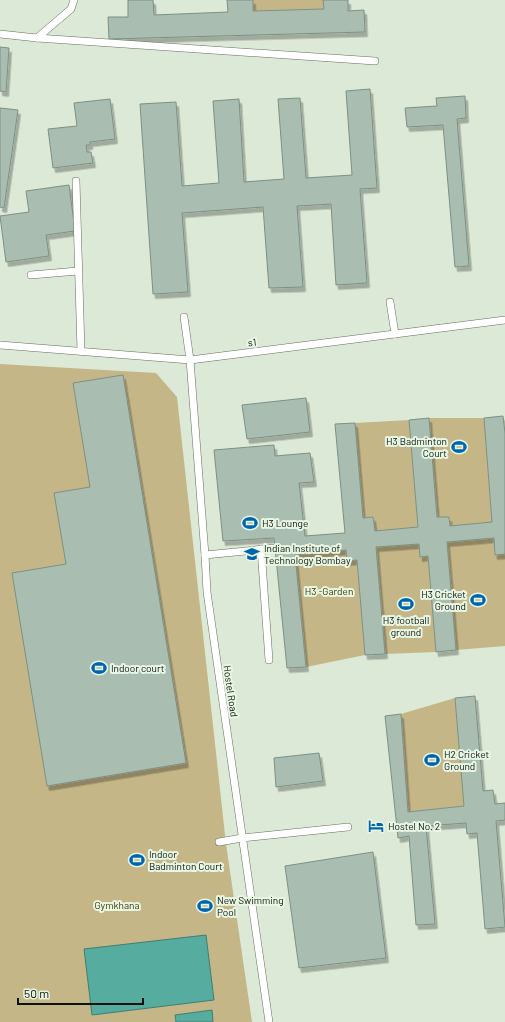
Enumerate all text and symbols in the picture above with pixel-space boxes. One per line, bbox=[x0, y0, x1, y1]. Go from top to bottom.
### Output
street label: s1 bbox=[247, 336, 257, 348]
place label: H3 Badminton Court bbox=[386, 435, 447, 459]
sports icon: H3 Badminton Court bbox=[450, 438, 468, 456]
sports icon: H3 Lounge bbox=[241, 514, 259, 532]
place label: H3 Lounge bbox=[262, 517, 308, 529]
place label: Indian Institute of Technology Bombay bbox=[264, 542, 351, 566]
school or university icon: Indian Institute of Technology Bombay bbox=[243, 545, 261, 563]
park label: H3 -Garden bbox=[305, 585, 353, 597]
place label: H3 Cricket Ground bbox=[421, 588, 466, 612]
sports icon: H3 Cricket Ground bbox=[469, 591, 487, 609]
sports icon: H3 football ground bbox=[397, 595, 415, 613]
place label: H3 football ground bbox=[383, 614, 429, 638]
sports icon: Indoor court bbox=[90, 659, 108, 677]
place label: Indoor court bbox=[111, 662, 165, 674]
street label: Hostel Road bbox=[221, 664, 241, 718]
place label: H2 Cricket Ground bbox=[444, 748, 489, 772]
sports icon: H2 Cricket Ground bbox=[423, 751, 441, 769]
hotel icon: Hostel No. 2 bbox=[367, 817, 385, 835]
place label: Hostel No. 2 bbox=[388, 820, 440, 832]
place label: Indoor Badminton Court bbox=[149, 848, 223, 872]
sports icon: Indoor Badminton Court bbox=[128, 851, 146, 869]
place label: New Swimming Pool bbox=[217, 894, 284, 918]
sports icon: New Swimming Pool bbox=[196, 897, 214, 915]
park label: Gymkhana bbox=[94, 899, 140, 911]
scale bar bbox=[18, 980, 143, 1006]
text: 50 m bbox=[24, 986, 49, 1000]

